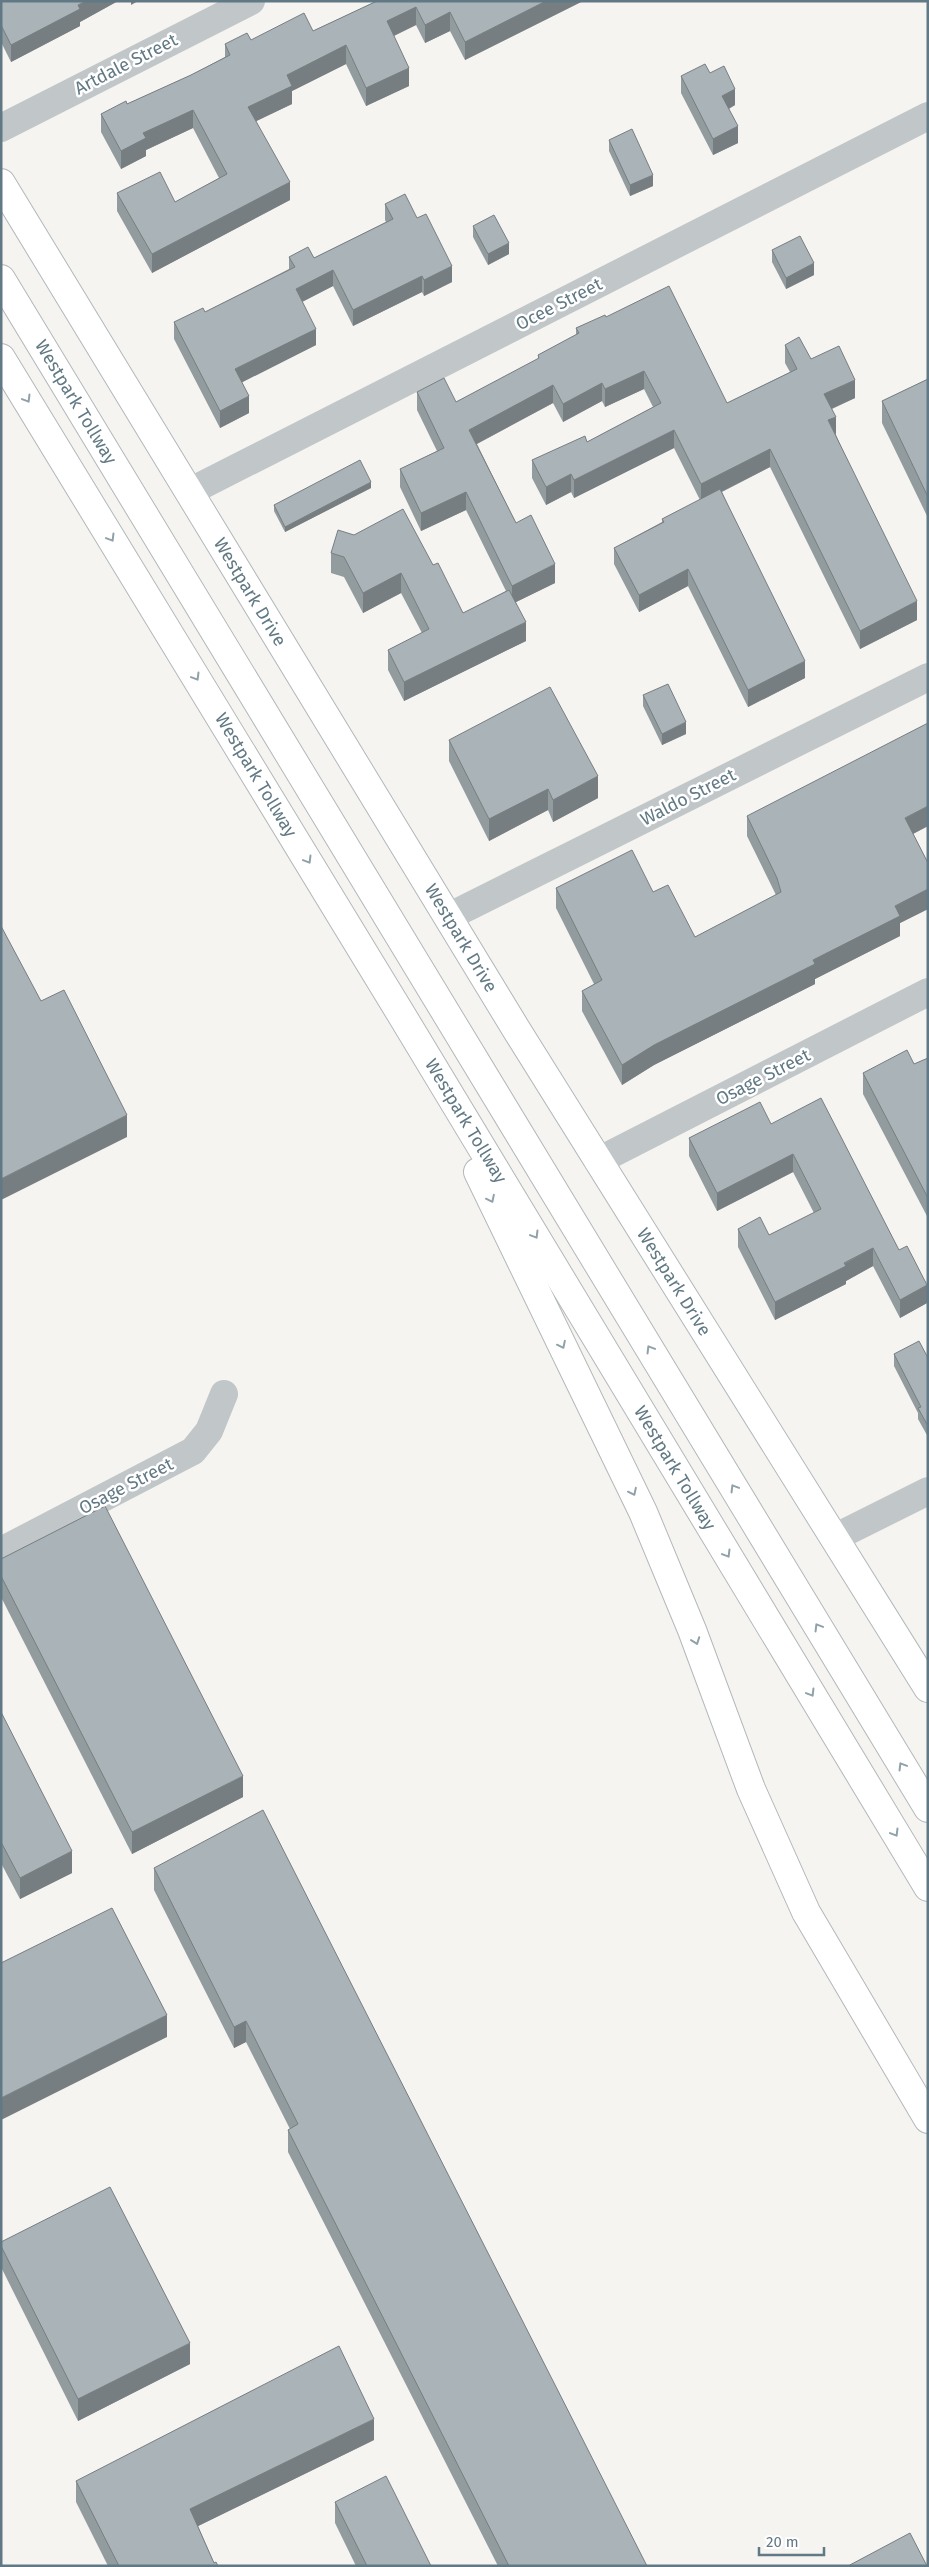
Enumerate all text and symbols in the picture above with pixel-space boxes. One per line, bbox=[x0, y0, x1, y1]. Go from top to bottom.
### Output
street label: Artdale Street bbox=[71, 28, 182, 99]
street label: Ocee Street bbox=[512, 273, 606, 335]
street label: Westpark Tollway bbox=[30, 336, 122, 468]
one-way arrow bbox=[20, 394, 30, 403]
one-way arrow bbox=[105, 533, 115, 542]
street label: Westpark Drive bbox=[209, 534, 291, 650]
one-way arrow bbox=[189, 671, 199, 680]
street label: Westpark Tollway bbox=[210, 709, 302, 841]
street label: Waldo Street bbox=[637, 763, 740, 830]
one-way arrow bbox=[301, 855, 311, 864]
street label: Westpark Drive bbox=[420, 880, 502, 996]
street label: Osage Street bbox=[712, 1044, 814, 1110]
street label: Westpark Tollway bbox=[420, 1055, 512, 1187]
one-way arrow bbox=[485, 1194, 496, 1203]
street label: Westpark Drive bbox=[632, 1224, 716, 1340]
one-way arrow bbox=[528, 1230, 538, 1239]
one-way arrow bbox=[556, 1340, 566, 1349]
one-way arrow bbox=[646, 1346, 656, 1355]
street label: Westpark Tollway bbox=[629, 1402, 721, 1534]
street label: Osage Street bbox=[75, 1453, 177, 1519]
one-way arrow bbox=[731, 1485, 741, 1494]
one-way arrow bbox=[627, 1487, 637, 1496]
one-way arrow bbox=[721, 1549, 731, 1558]
one-way arrow bbox=[815, 1624, 825, 1633]
one-way arrow bbox=[690, 1637, 700, 1645]
one-way arrow bbox=[805, 1688, 815, 1697]
one-way arrow bbox=[899, 1763, 909, 1772]
one-way arrow bbox=[889, 1827, 899, 1836]
scale bar bbox=[759, 2524, 824, 2556]
text: 20 m bbox=[766, 2533, 799, 2551]

